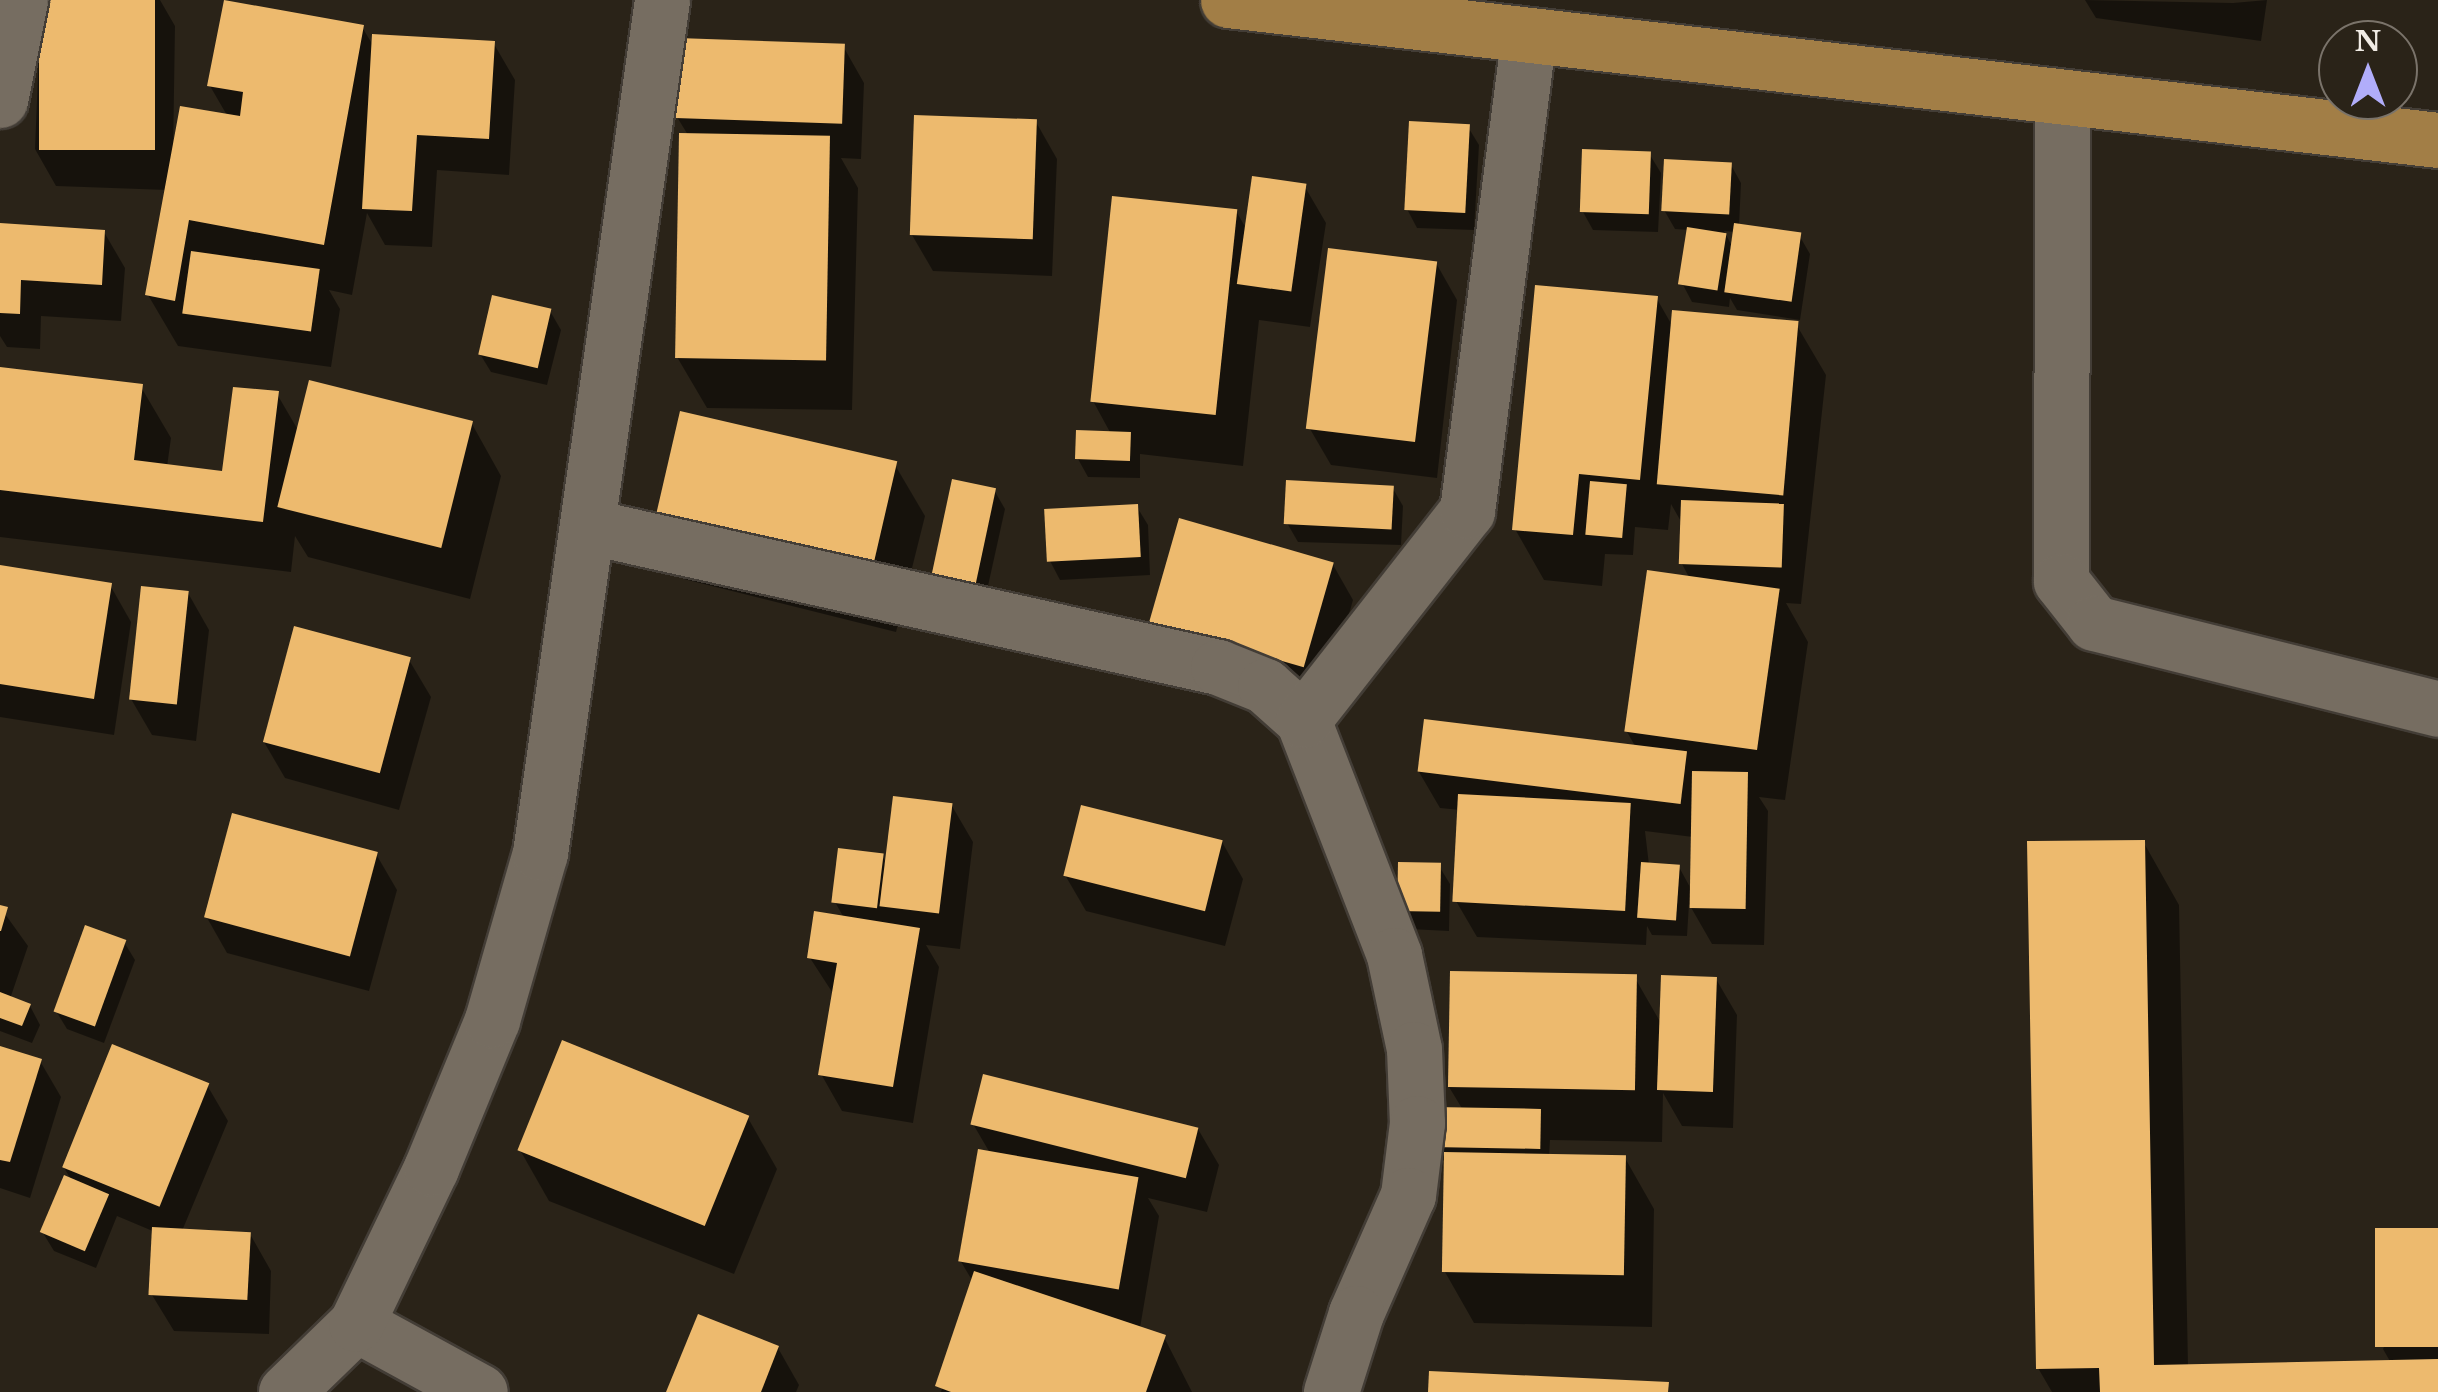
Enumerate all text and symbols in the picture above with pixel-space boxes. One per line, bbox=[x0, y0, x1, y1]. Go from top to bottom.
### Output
north arrow bbox=[2318, 20, 2418, 120]
text: N bbox=[2355, 24, 2381, 59]

